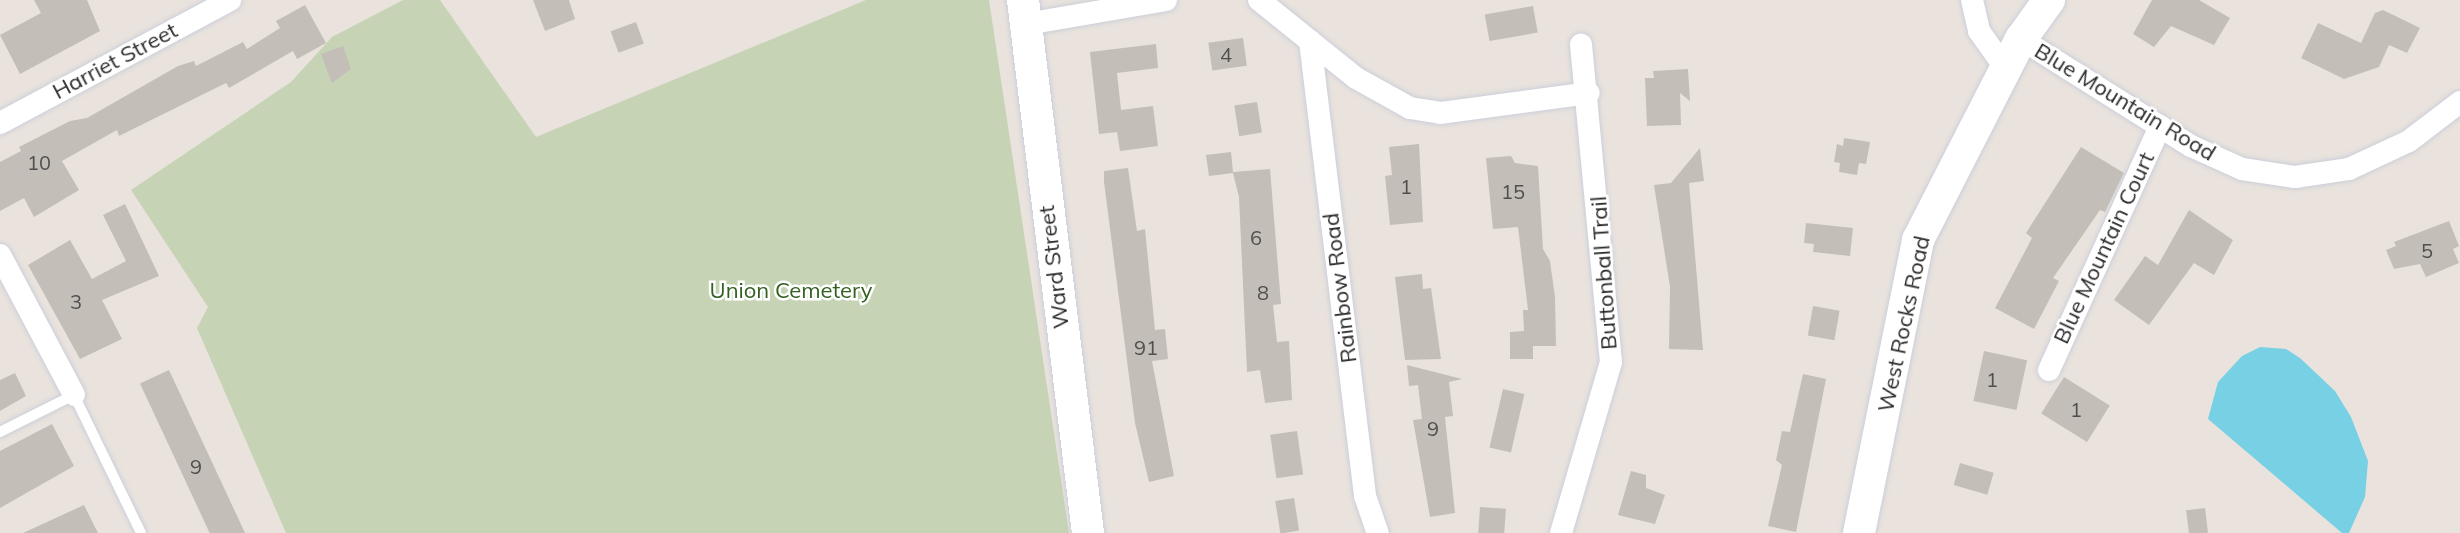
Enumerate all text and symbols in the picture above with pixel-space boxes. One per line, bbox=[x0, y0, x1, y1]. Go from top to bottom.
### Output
street label: Harriet Street bbox=[48, 17, 182, 105]
street label: Blue Mountain Road bbox=[2030, 38, 2220, 166]
house number: 4 bbox=[1220, 42, 1232, 66]
street label: Blue Mountain Court bbox=[2048, 148, 2160, 348]
house number: 10 bbox=[27, 150, 51, 174]
house number: 1 bbox=[1400, 174, 1412, 198]
house number: 15 bbox=[1501, 179, 1525, 203]
street label: Buttonball Trail bbox=[1585, 195, 1623, 351]
street label: Ward Street bbox=[1033, 204, 1075, 330]
street label: Rainbow Road bbox=[1318, 212, 1362, 364]
house number: 6 bbox=[1250, 225, 1262, 249]
street label: West Rocks Road bbox=[1872, 233, 1936, 415]
house number: 5 bbox=[2421, 238, 2433, 262]
park label: Union Cemetery bbox=[710, 278, 872, 304]
house number: 8 bbox=[1257, 280, 1269, 304]
house number: 3 bbox=[70, 289, 82, 313]
house number: 91 bbox=[1134, 335, 1158, 359]
house number: 1 bbox=[1986, 367, 1998, 391]
house number: 1 bbox=[2070, 397, 2082, 421]
house number: 9 bbox=[1427, 416, 1439, 440]
house number: 9 bbox=[190, 454, 202, 478]

